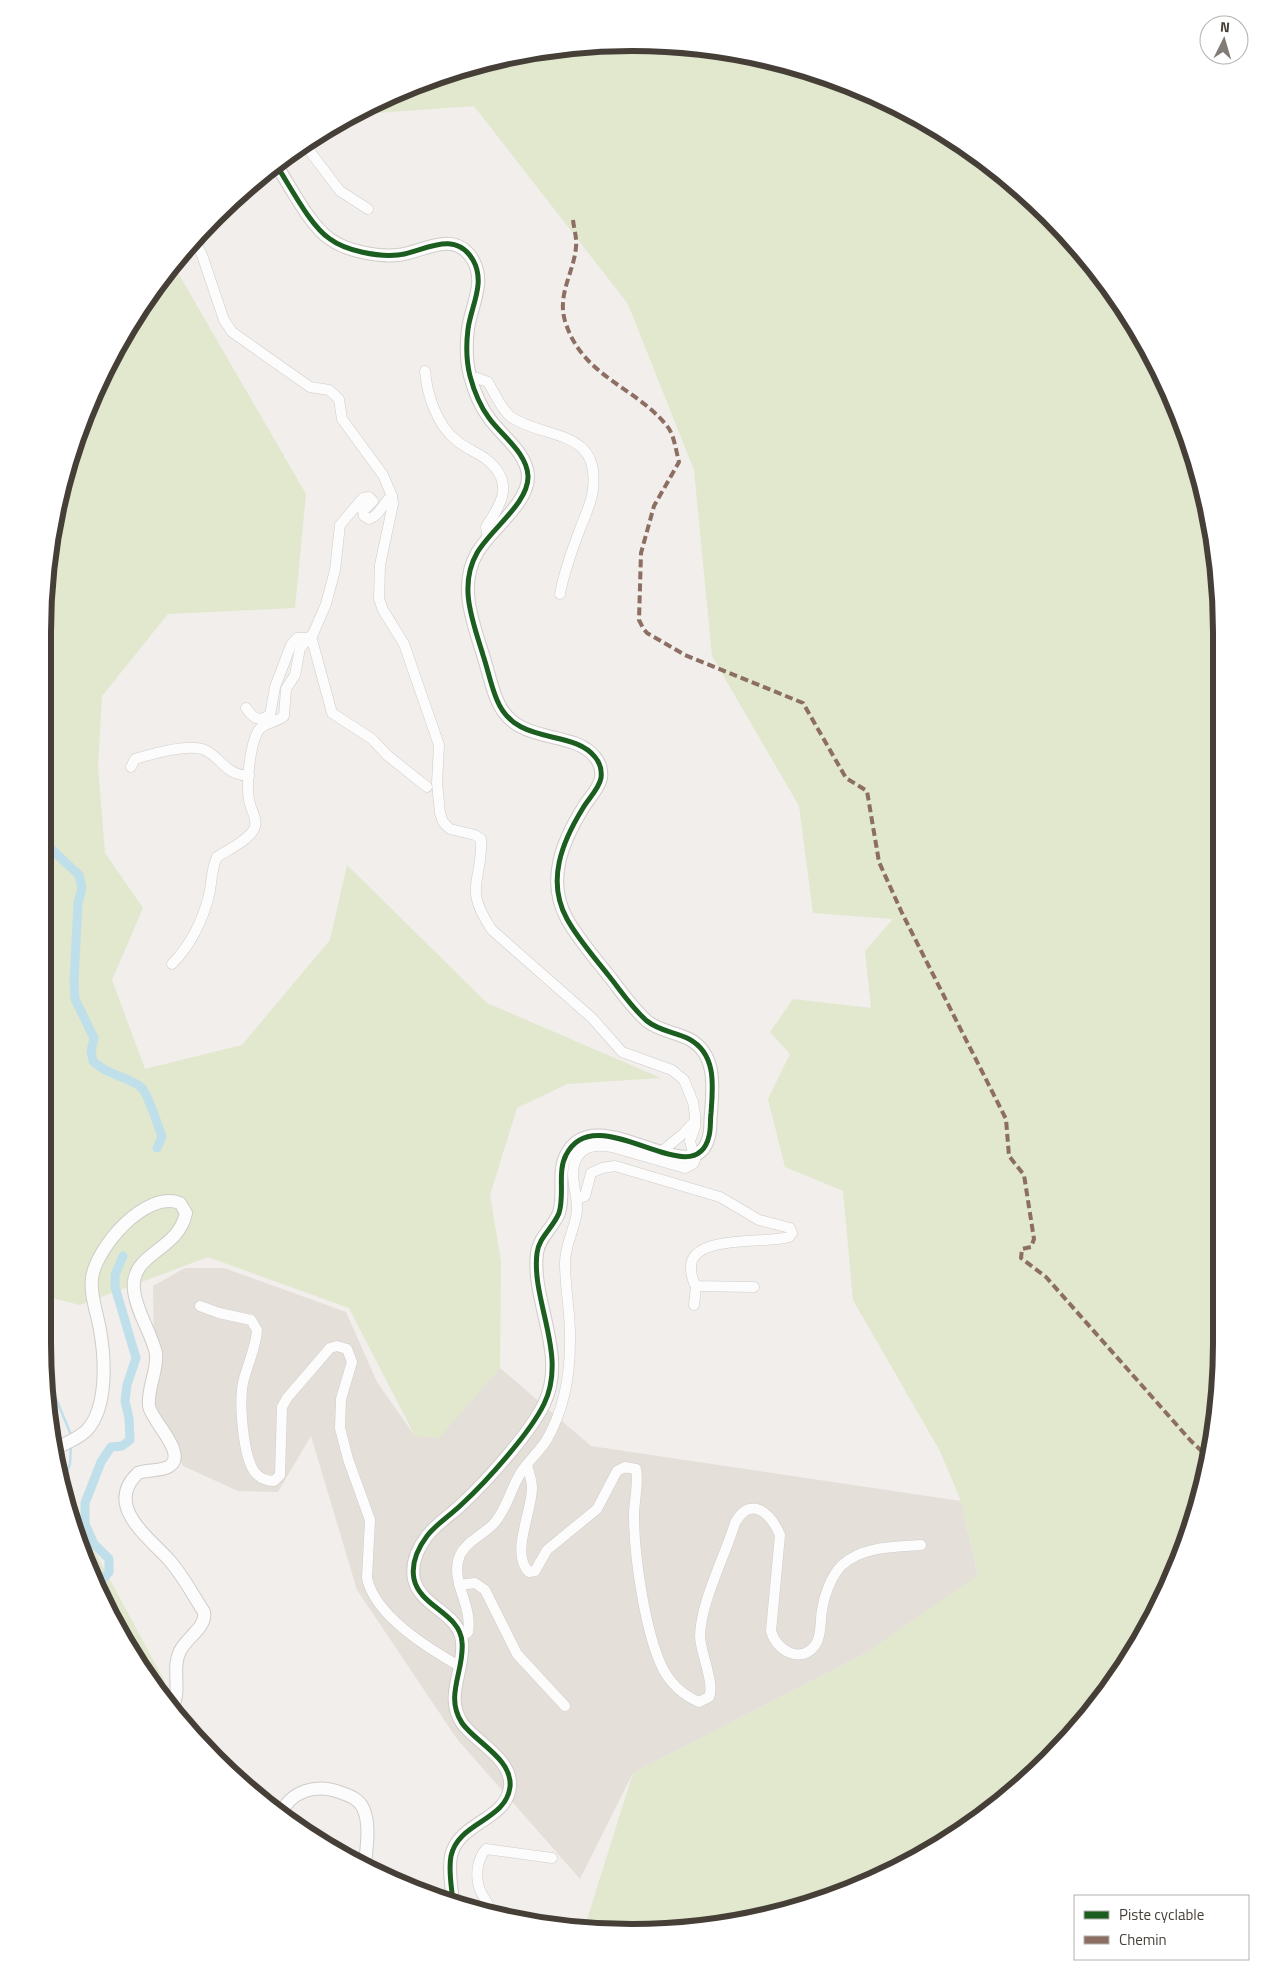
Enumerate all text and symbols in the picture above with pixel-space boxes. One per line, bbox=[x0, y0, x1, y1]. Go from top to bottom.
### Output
north arrow bbox=[1199, 15, 1249, 65]
text: N bbox=[1219, 16, 1231, 37]
legend bbox=[1074, 1895, 1249, 1960]
text: Piste cyclable bbox=[1119, 1903, 1204, 1926]
text: Chemin bbox=[1119, 1928, 1167, 1951]

